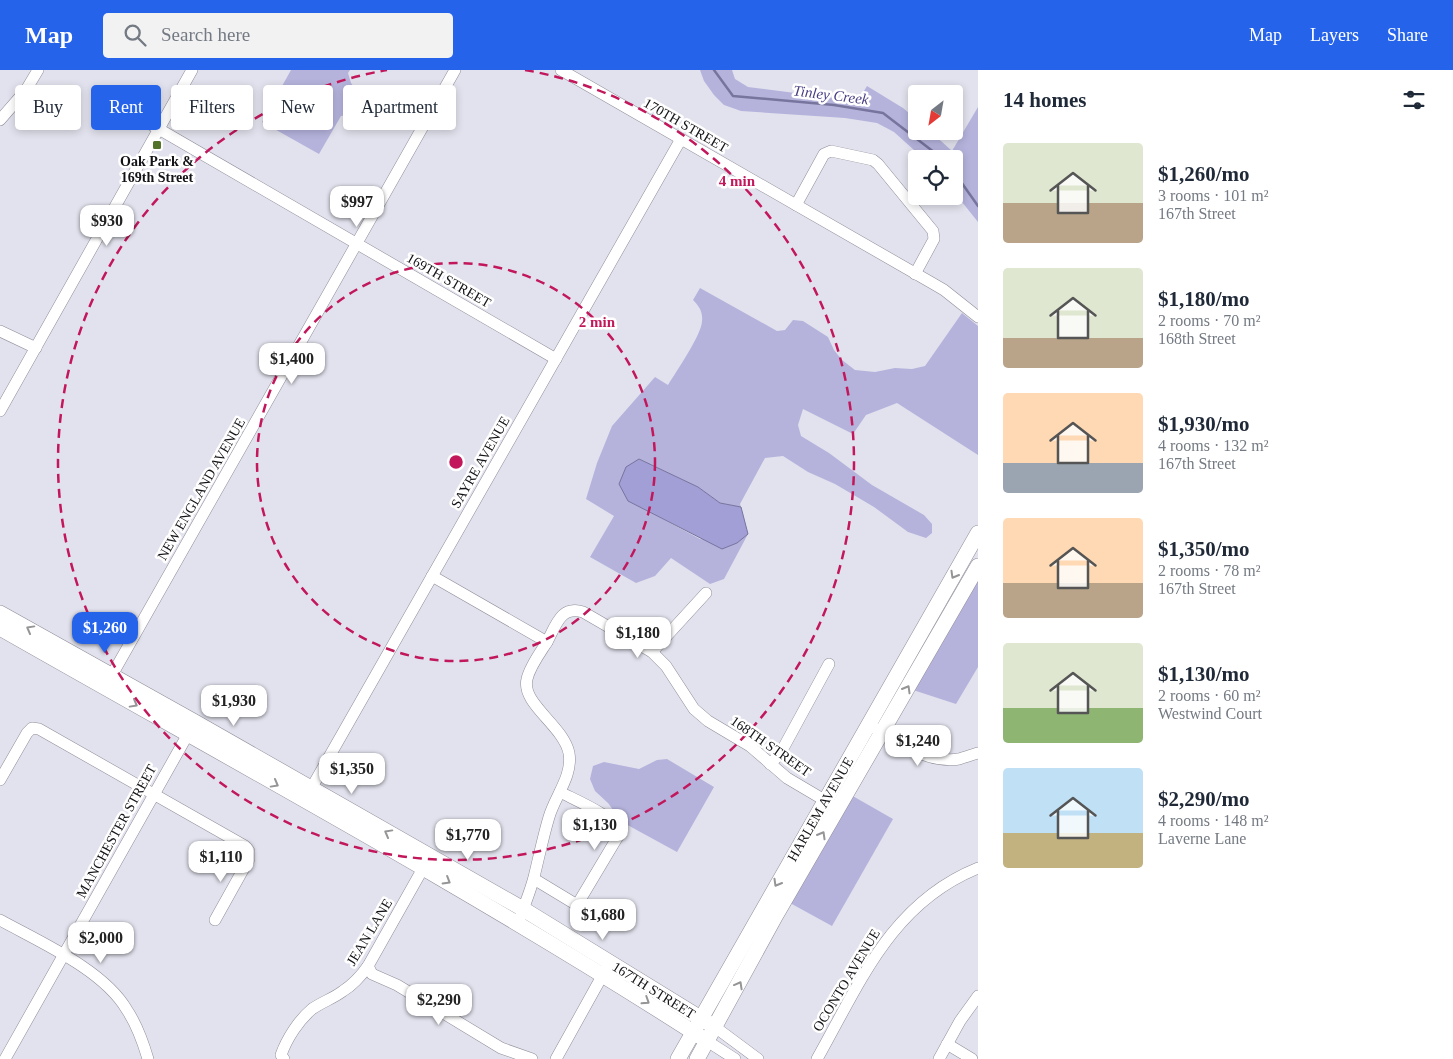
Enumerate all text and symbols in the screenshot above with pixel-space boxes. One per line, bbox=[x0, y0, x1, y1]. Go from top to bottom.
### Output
search box bbox=[103, 13, 453, 58]
icon: search bbox=[121, 21, 149, 49]
text: Map bbox=[25, 22, 73, 48]
text: Search here bbox=[161, 24, 250, 45]
text: Map bbox=[1249, 25, 1282, 45]
text: Layers bbox=[1310, 25, 1359, 45]
text: Share bbox=[1387, 25, 1428, 45]
water label: Tinley Creek bbox=[792, 82, 870, 108]
chip: Buy bbox=[15, 85, 81, 130]
chip: Rent bbox=[91, 85, 161, 130]
chip: Filters bbox=[171, 85, 253, 130]
chip: New bbox=[263, 85, 333, 130]
chip: Apartment bbox=[343, 85, 456, 130]
north arrow bbox=[908, 85, 962, 140]
map controls bbox=[908, 85, 963, 205]
icon: filters bbox=[1400, 86, 1428, 114]
text: 14 homes bbox=[1003, 88, 1086, 112]
street label: 170TH STREET bbox=[641, 95, 731, 156]
marker: Oak Park & 169th Street bbox=[151, 139, 163, 151]
button: locate bbox=[908, 150, 963, 205]
place label: Oak Park & 169th Street bbox=[120, 154, 194, 185]
text: $1,260/mo bbox=[1158, 162, 1250, 186]
icon: home bbox=[1043, 163, 1103, 223]
text: 4 min bbox=[719, 173, 756, 189]
pin: $997 bbox=[327, 186, 387, 228]
text: 3 rooms · 101 m² bbox=[1158, 187, 1269, 204]
text: $997 bbox=[341, 193, 373, 210]
pin: $930 bbox=[77, 204, 137, 247]
text: 167th Street bbox=[1158, 205, 1236, 222]
text: $930 bbox=[91, 212, 123, 229]
street label: 169TH STREET bbox=[404, 250, 494, 311]
text: $1,180/mo bbox=[1158, 287, 1250, 311]
icon: home bbox=[1043, 288, 1103, 348]
text: 2 rooms · 70 m² bbox=[1158, 312, 1261, 329]
text: 2 min bbox=[579, 314, 616, 330]
text: 168th Street bbox=[1158, 330, 1236, 347]
pin: $1,400 bbox=[251, 342, 333, 385]
text: $1,400 bbox=[270, 350, 314, 367]
text: $1,930/mo bbox=[1158, 412, 1250, 436]
icon: home bbox=[1043, 413, 1103, 473]
street label: SAYRE AVENUE bbox=[448, 414, 513, 511]
street label: NEW ENGLAND AVENUE bbox=[155, 416, 248, 563]
text: 4 rooms · 132 m² bbox=[1158, 437, 1269, 454]
centre of rings bbox=[447, 453, 465, 471]
text: 167th Street bbox=[1158, 455, 1236, 472]
text: $1,350/mo bbox=[1158, 537, 1250, 561]
icon: home bbox=[1043, 538, 1103, 598]
text: 2 rooms · 78 m² bbox=[1158, 562, 1261, 579]
one-way arrow bbox=[950, 570, 960, 579]
text: 167th Street bbox=[1158, 580, 1236, 597]
pin: $1,260 bbox=[64, 612, 146, 654]
pin: $1,180 bbox=[597, 616, 679, 659]
text: $1,260 bbox=[83, 619, 127, 636]
text: $1,180 bbox=[616, 624, 660, 641]
one-way arrow bbox=[26, 626, 35, 636]
text: $1,130/mo bbox=[1158, 662, 1250, 686]
icon: home bbox=[1043, 663, 1103, 723]
pin: $1,930 bbox=[193, 684, 275, 727]
one-way arrow bbox=[900, 686, 910, 695]
text: 2 rooms · 60 m² bbox=[1158, 687, 1261, 704]
text: $1,930 bbox=[212, 692, 256, 709]
one-way arrow bbox=[128, 697, 137, 707]
text: Westwind Court bbox=[1158, 705, 1262, 722]
street label: 168TH STREET bbox=[728, 713, 814, 780]
pin: $1,240 bbox=[877, 724, 959, 767]
text: $1,240 bbox=[896, 732, 940, 749]
pin: $1,350 bbox=[311, 752, 393, 795]
street label: HARLEM AVENUE bbox=[785, 755, 856, 864]
text: $1,350 bbox=[330, 760, 374, 777]
street label: MANCHESTER STREET bbox=[74, 762, 160, 900]
one-way arrow bbox=[270, 777, 279, 787]
text: $2,290/mo bbox=[1158, 787, 1250, 811]
icon: home bbox=[1043, 788, 1103, 848]
pin: $1,130 bbox=[554, 808, 636, 851]
text: 4 rooms · 148 m² bbox=[1158, 812, 1269, 829]
text: $1,130 bbox=[573, 816, 617, 833]
pin: $1,770 bbox=[427, 818, 509, 861]
text: $1,770 bbox=[446, 826, 490, 843]
one-way arrow bbox=[384, 829, 393, 839]
text: Laverne Lane bbox=[1158, 830, 1246, 847]
one-way arrow bbox=[816, 831, 826, 840]
pin: $1,110 bbox=[180, 840, 262, 883]
text: $1,110 bbox=[199, 848, 243, 865]
one-way arrow bbox=[441, 875, 450, 885]
one-way arrow bbox=[774, 878, 784, 887]
street label: JEAN LANE bbox=[344, 896, 395, 968]
pin: $1,680 bbox=[562, 898, 644, 941]
text: $1,680 bbox=[581, 906, 625, 923]
pin: $2,000 bbox=[60, 922, 142, 964]
street label: OCONTO AVENUE bbox=[810, 926, 883, 1034]
text: $2,000 bbox=[79, 929, 123, 946]
street label: 167TH STREET bbox=[610, 959, 698, 1022]
one-way arrow bbox=[732, 981, 742, 990]
pin: $2,290 bbox=[398, 984, 480, 1026]
text: $2,290 bbox=[417, 991, 461, 1008]
one-way arrow bbox=[641, 995, 650, 1005]

